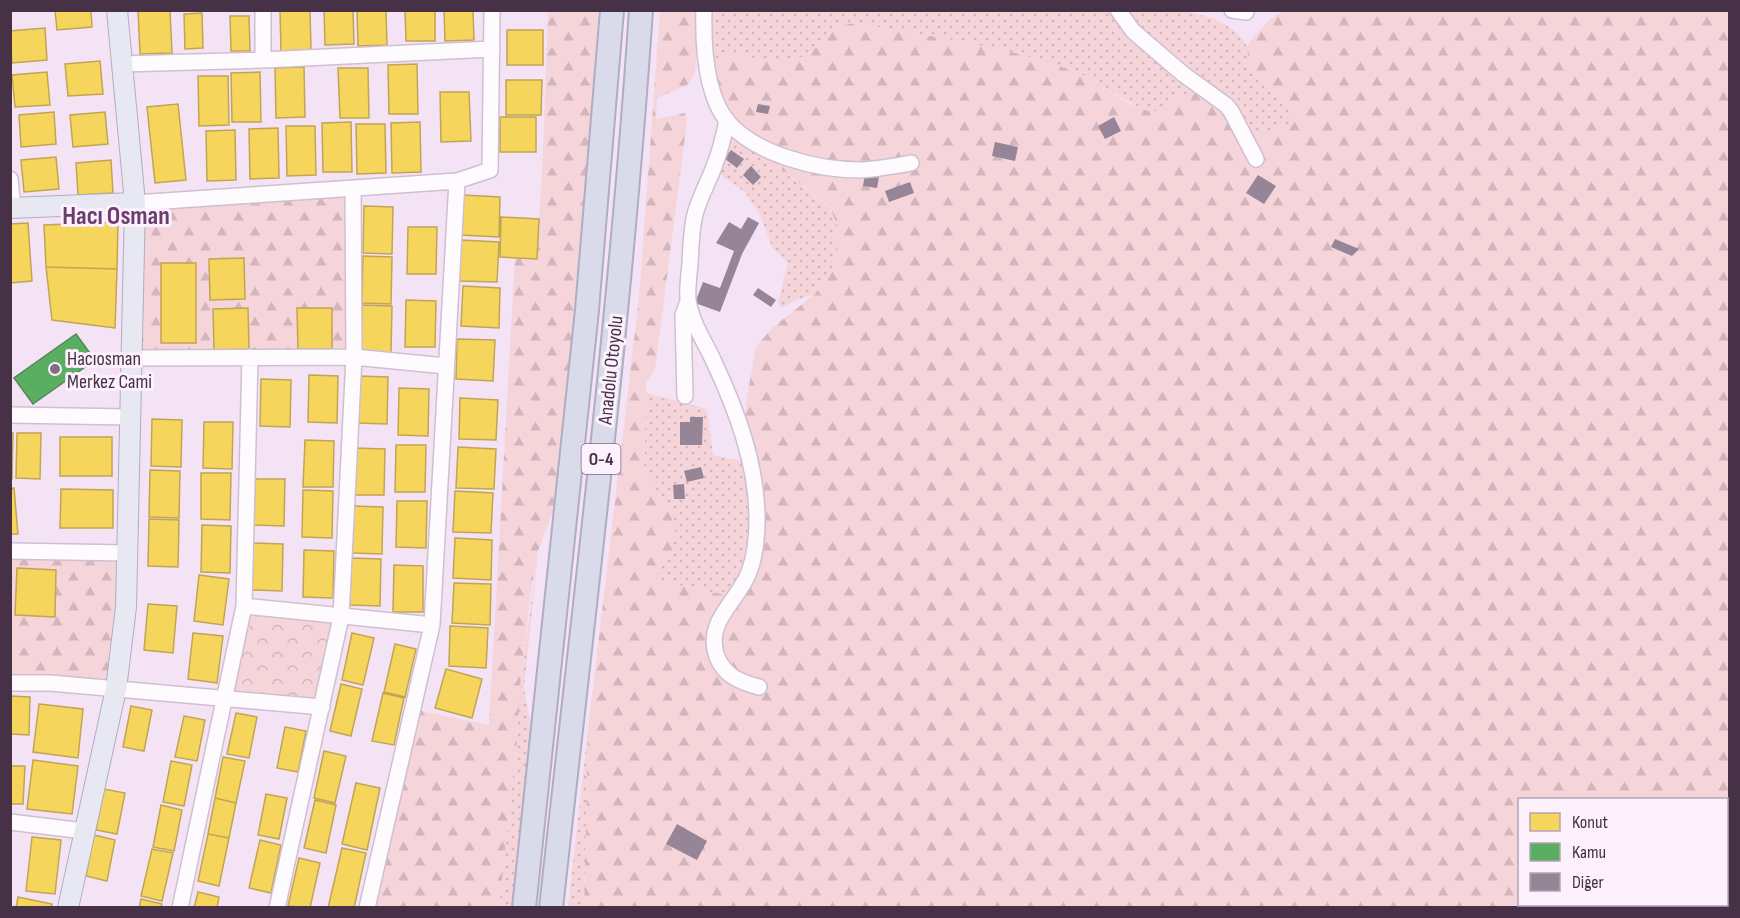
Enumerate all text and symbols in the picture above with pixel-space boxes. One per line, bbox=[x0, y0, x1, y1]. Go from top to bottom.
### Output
district label: Hacı Osman bbox=[62, 201, 170, 232]
street label: Anadolu Otoyolu bbox=[593, 315, 629, 427]
place label: Hacıosman Merkez Cami bbox=[67, 347, 152, 394]
marker: Hacıosman Merkez Cami bbox=[48, 362, 62, 376]
road number: O-4 bbox=[582, 444, 620, 474]
legend bbox=[1518, 798, 1728, 906]
text: Konut bbox=[1572, 812, 1609, 833]
text: Kamu bbox=[1572, 842, 1606, 863]
text: Diğer bbox=[1572, 872, 1604, 893]

